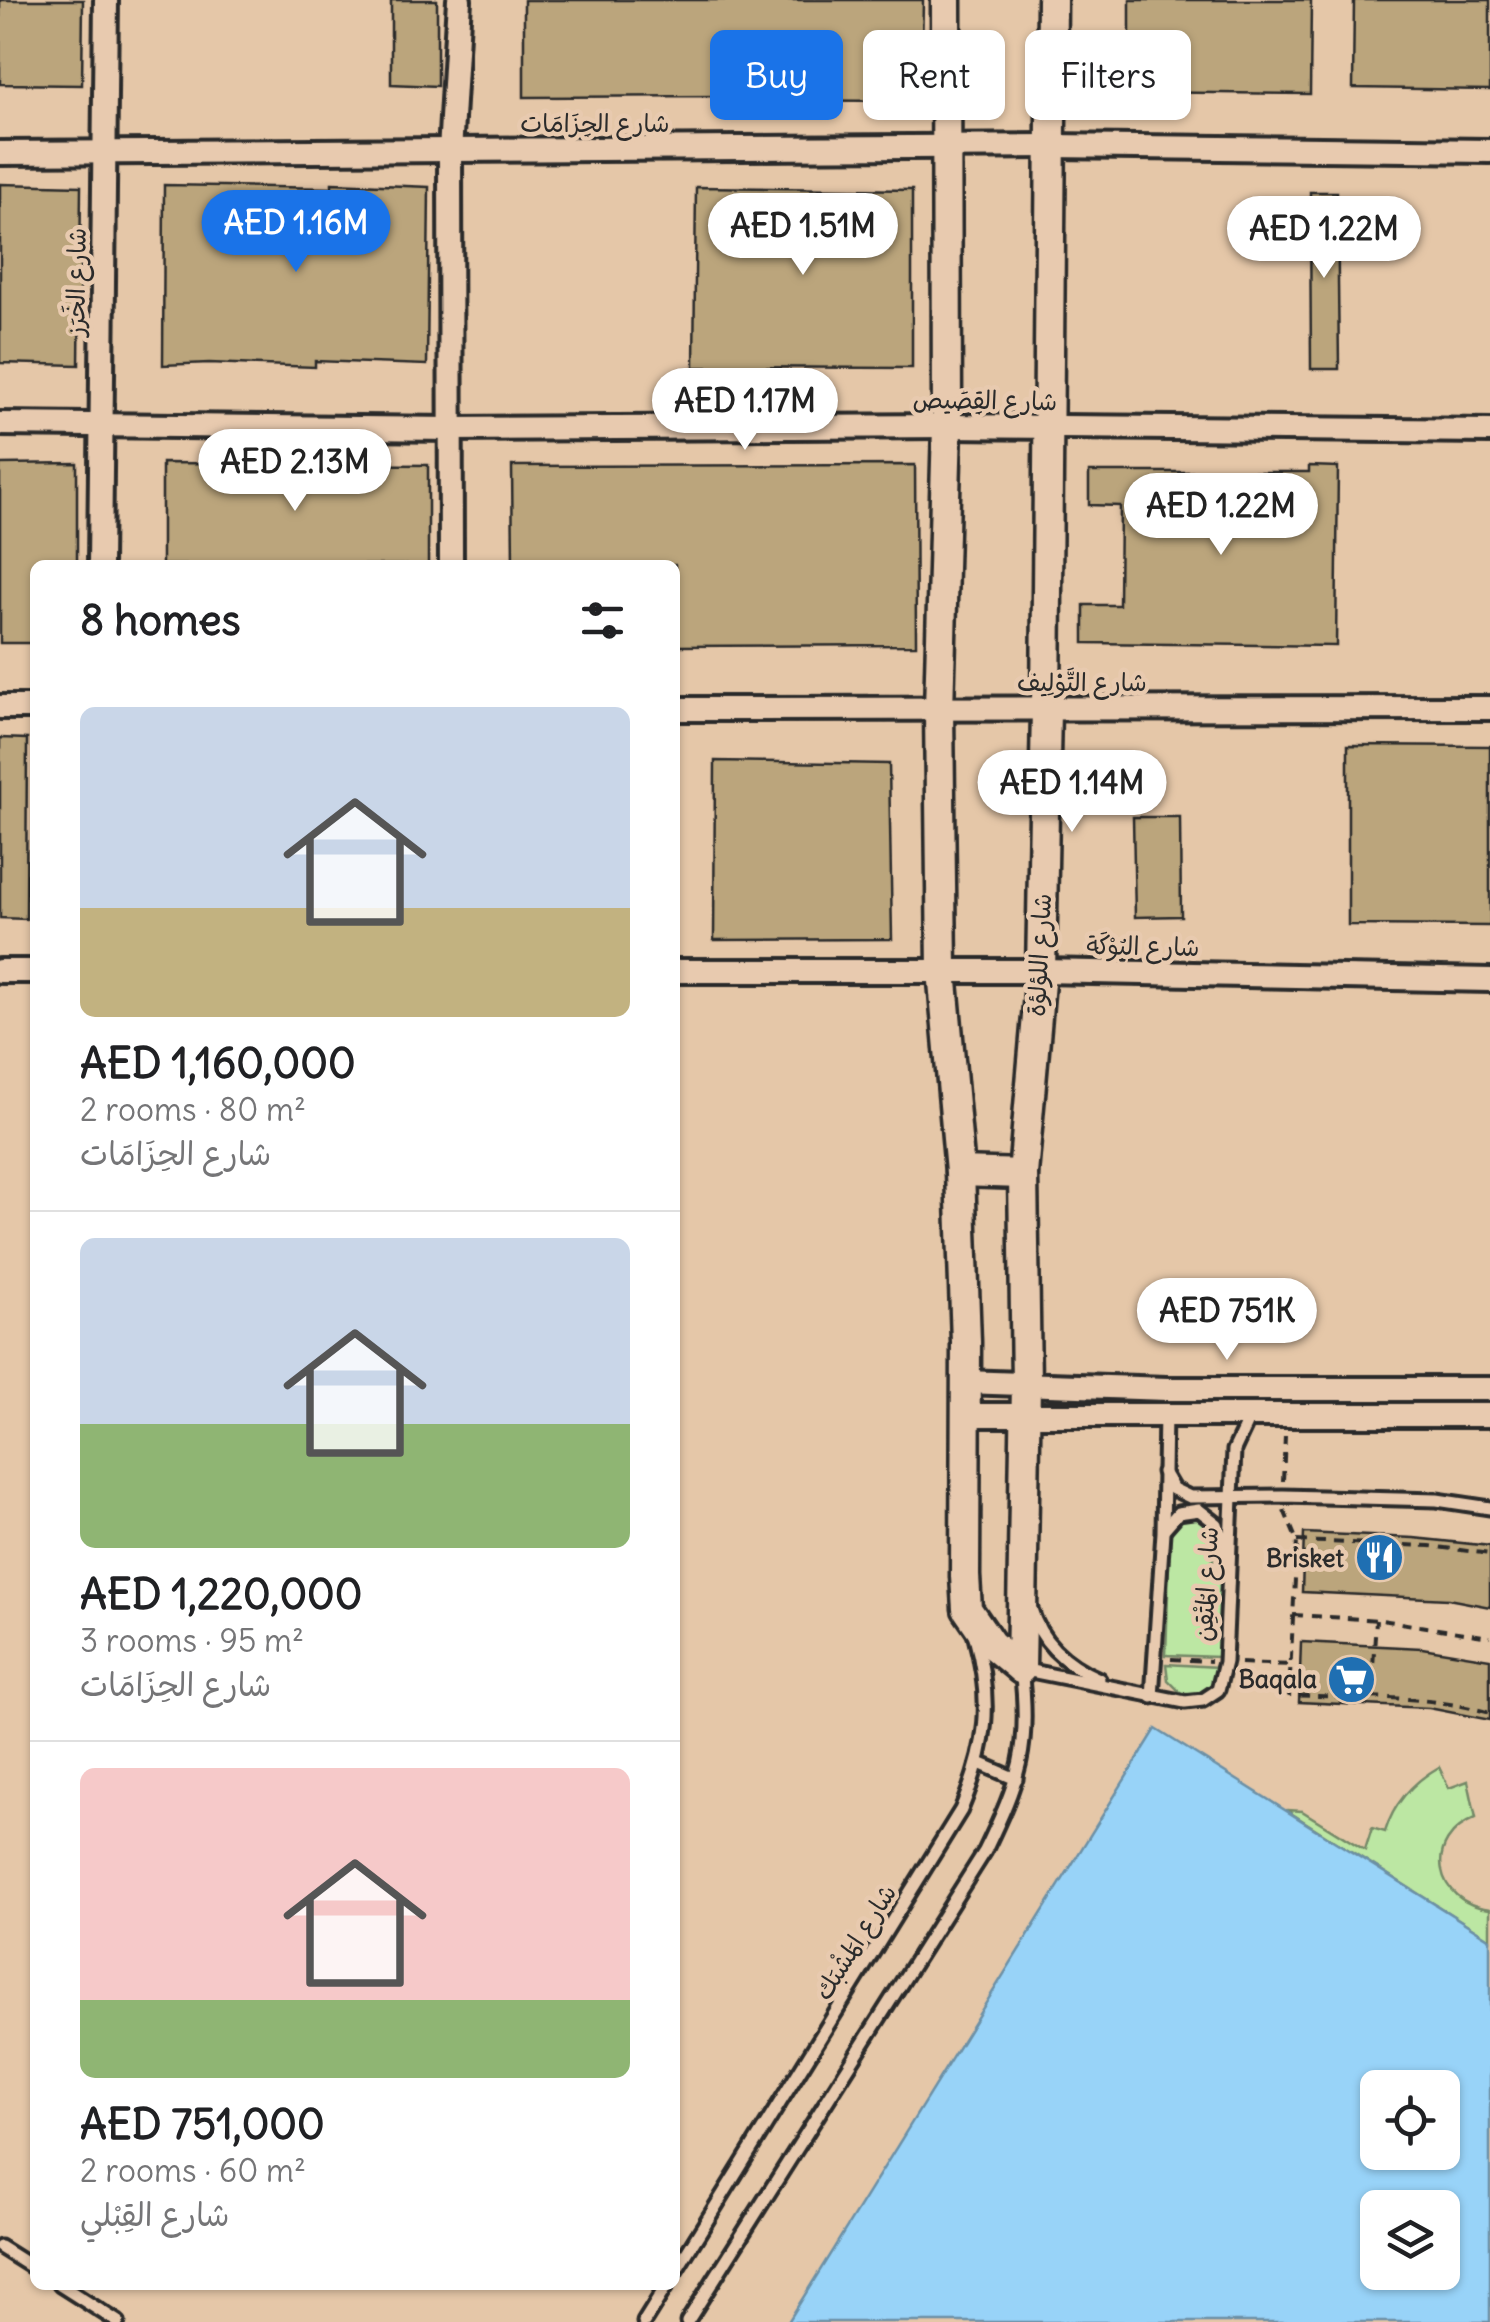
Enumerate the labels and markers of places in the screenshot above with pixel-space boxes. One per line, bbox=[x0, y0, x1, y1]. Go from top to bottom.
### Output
pin: AED 1.16M bbox=[182, 190, 410, 275]
pin: AED 1.51M bbox=[689, 193, 917, 278]
pin: AED 1.22M bbox=[1210, 196, 1438, 281]
pin: AED 1.17M bbox=[631, 368, 859, 453]
pin: AED 2.13M bbox=[181, 429, 409, 514]
pin: AED 1.22M bbox=[1107, 473, 1335, 558]
pin: AED 1.14M bbox=[958, 750, 1186, 835]
pin: AED 751K bbox=[1124, 1278, 1330, 1363]
restaurant icon: Brisket bbox=[1353, 1532, 1405, 1584]
place label: Brisket bbox=[1266, 1542, 1345, 1574]
supermarket icon: Baqala bbox=[1326, 1653, 1378, 1705]
place label: Baqala bbox=[1238, 1663, 1317, 1695]

